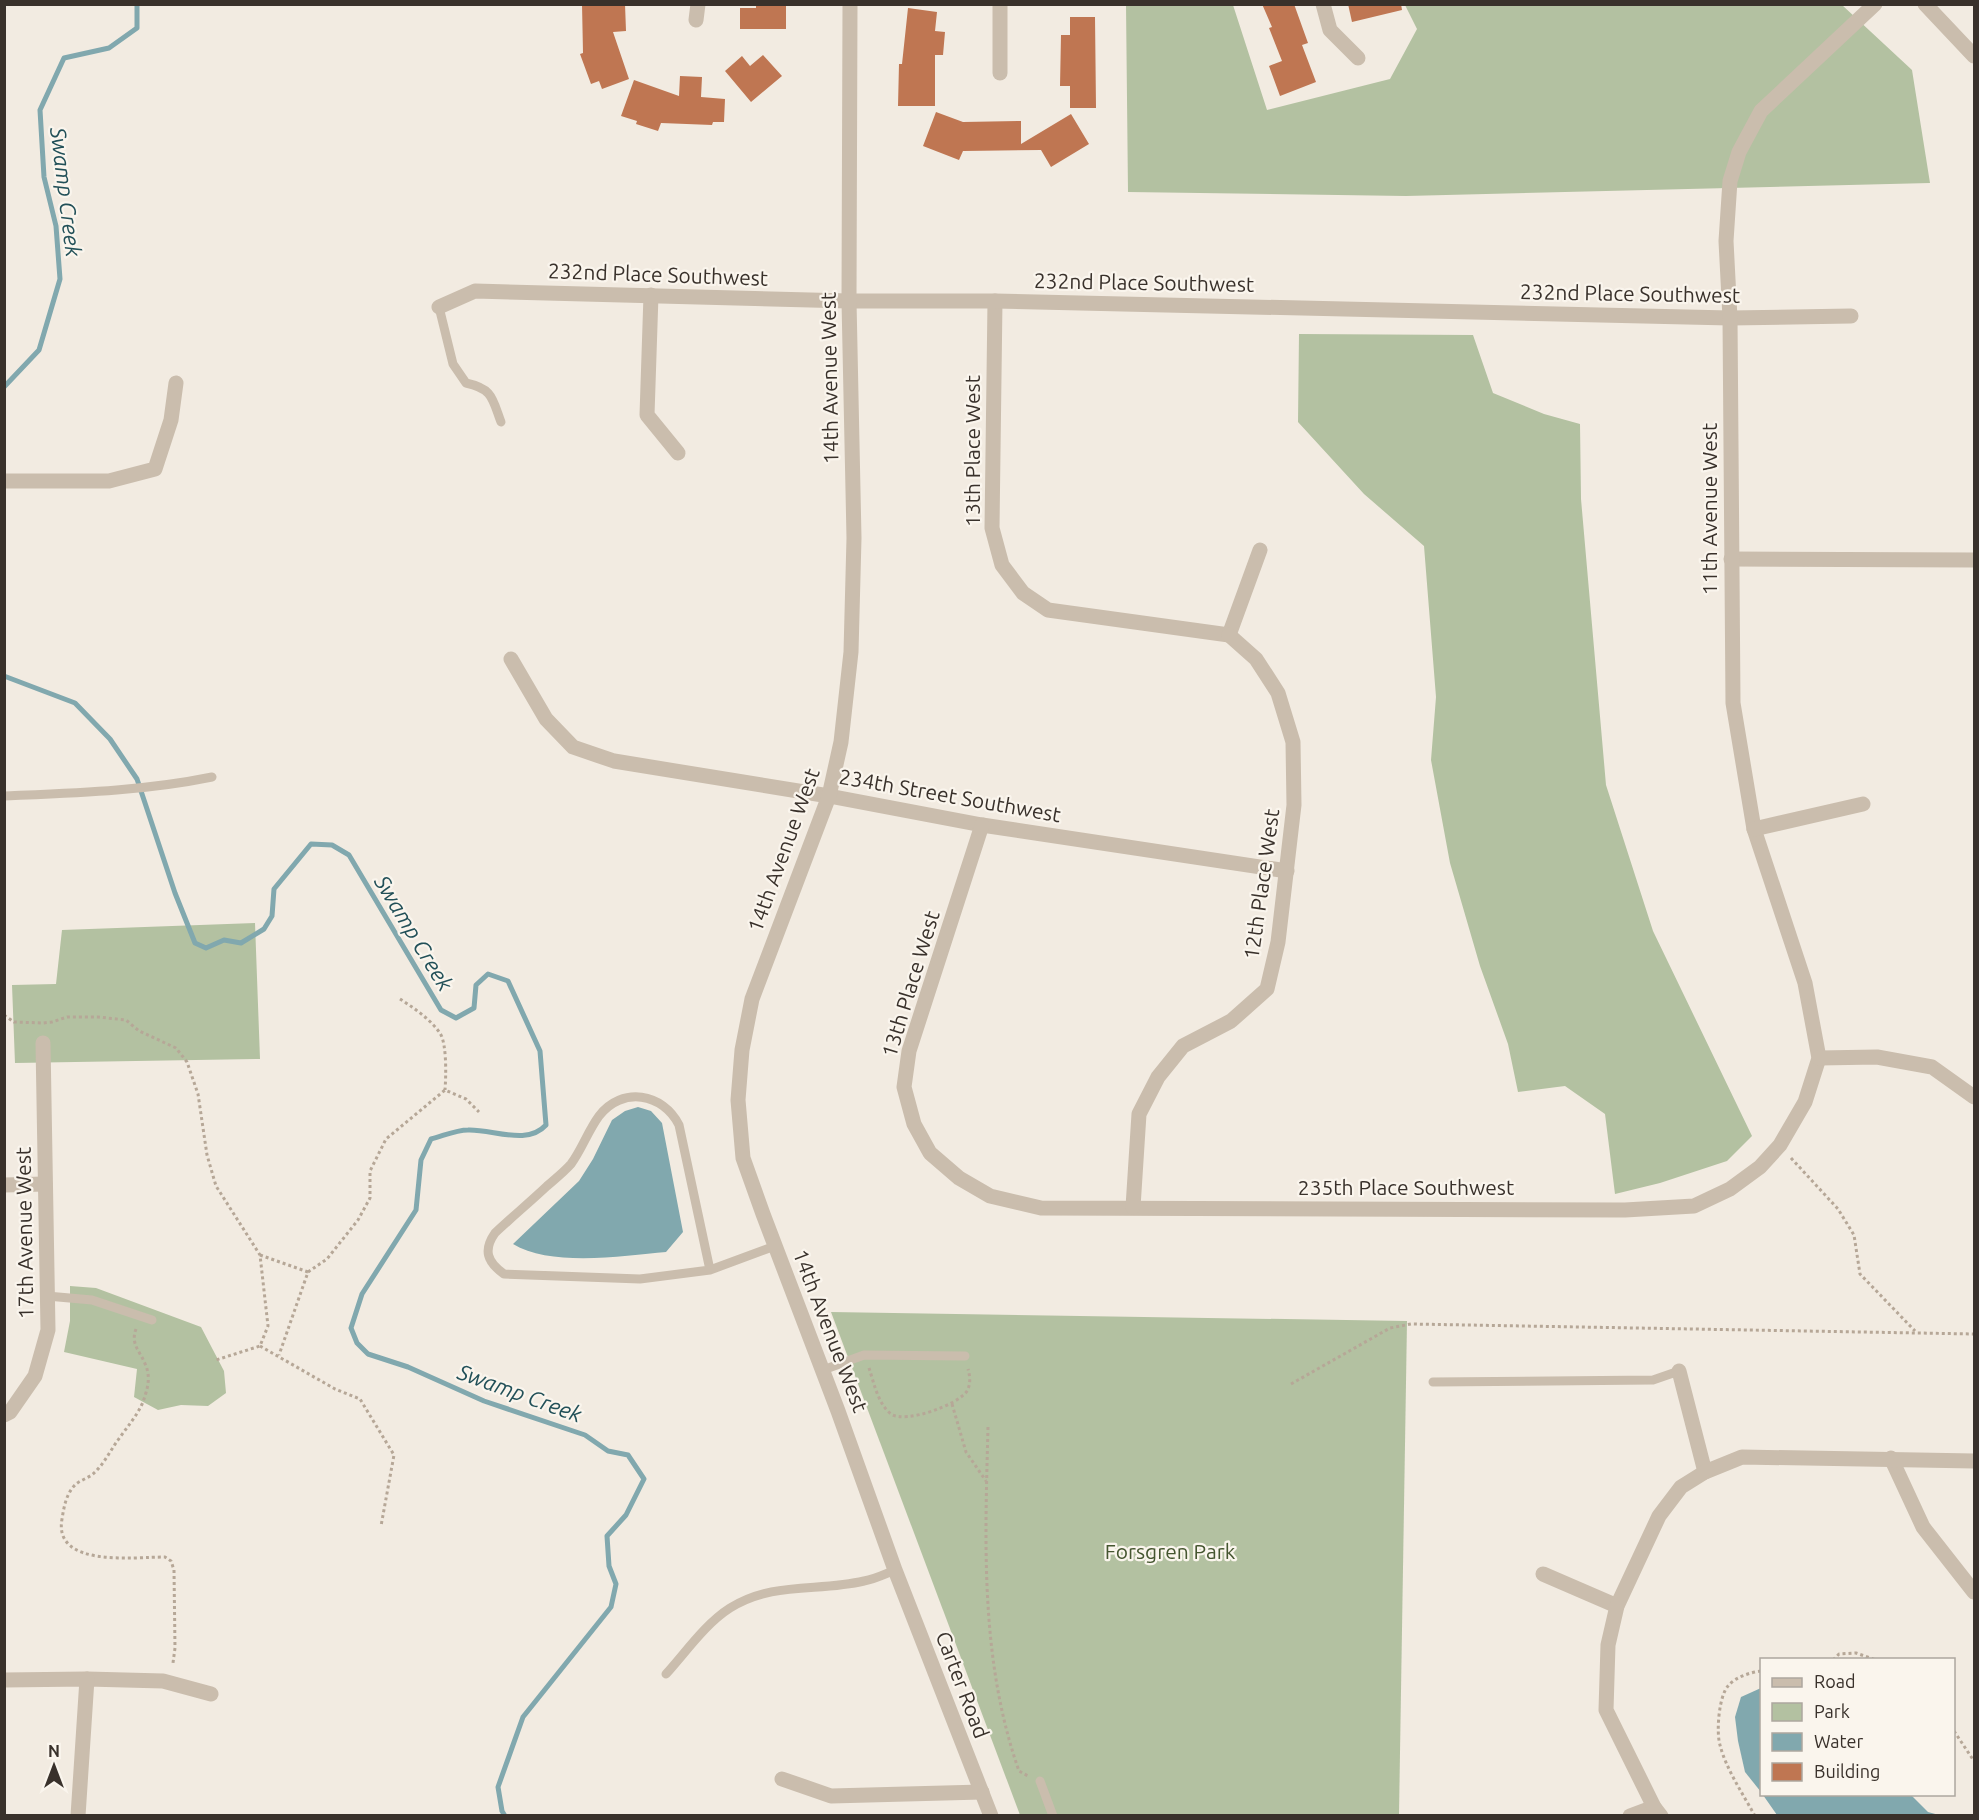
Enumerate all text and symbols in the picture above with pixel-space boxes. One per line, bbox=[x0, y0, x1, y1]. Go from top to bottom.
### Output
water label: Swamp Creek bbox=[46, 125, 87, 259]
street label: 232nd Place Southwest bbox=[548, 258, 769, 290]
street label: 232nd Place Southwest bbox=[1034, 268, 1254, 296]
street label: 232nd Place Southwest bbox=[1520, 279, 1740, 307]
street label: 14th Avenue West bbox=[815, 292, 843, 464]
street label: 13th Place West bbox=[960, 375, 984, 527]
street label: 11th Avenue West bbox=[1697, 423, 1721, 595]
street label: 234th Street Southwest bbox=[837, 764, 1063, 826]
street label: 14th Avenue West bbox=[742, 765, 824, 935]
street label: 12th Place West bbox=[1239, 807, 1283, 961]
water label: Swamp Creek bbox=[370, 870, 459, 996]
street label: 13th Place West bbox=[876, 908, 944, 1060]
street label: 17th Avenue West bbox=[10, 1147, 38, 1319]
street label: 235th Place Southwest bbox=[1298, 1175, 1514, 1199]
street label: 14th Avenue West bbox=[789, 1246, 873, 1415]
water label: Swamp Creek bbox=[454, 1358, 586, 1427]
park label: Forsgren Park bbox=[1105, 1539, 1236, 1563]
street label: Carter Road bbox=[932, 1628, 994, 1742]
legend bbox=[1760, 1658, 1955, 1796]
text: Road bbox=[1814, 1671, 1856, 1691]
text: Park bbox=[1814, 1701, 1850, 1721]
text: Water bbox=[1814, 1731, 1864, 1751]
north arrow bbox=[24, 1736, 84, 1796]
text: N bbox=[48, 1742, 60, 1760]
text: Building bbox=[1814, 1761, 1880, 1781]

